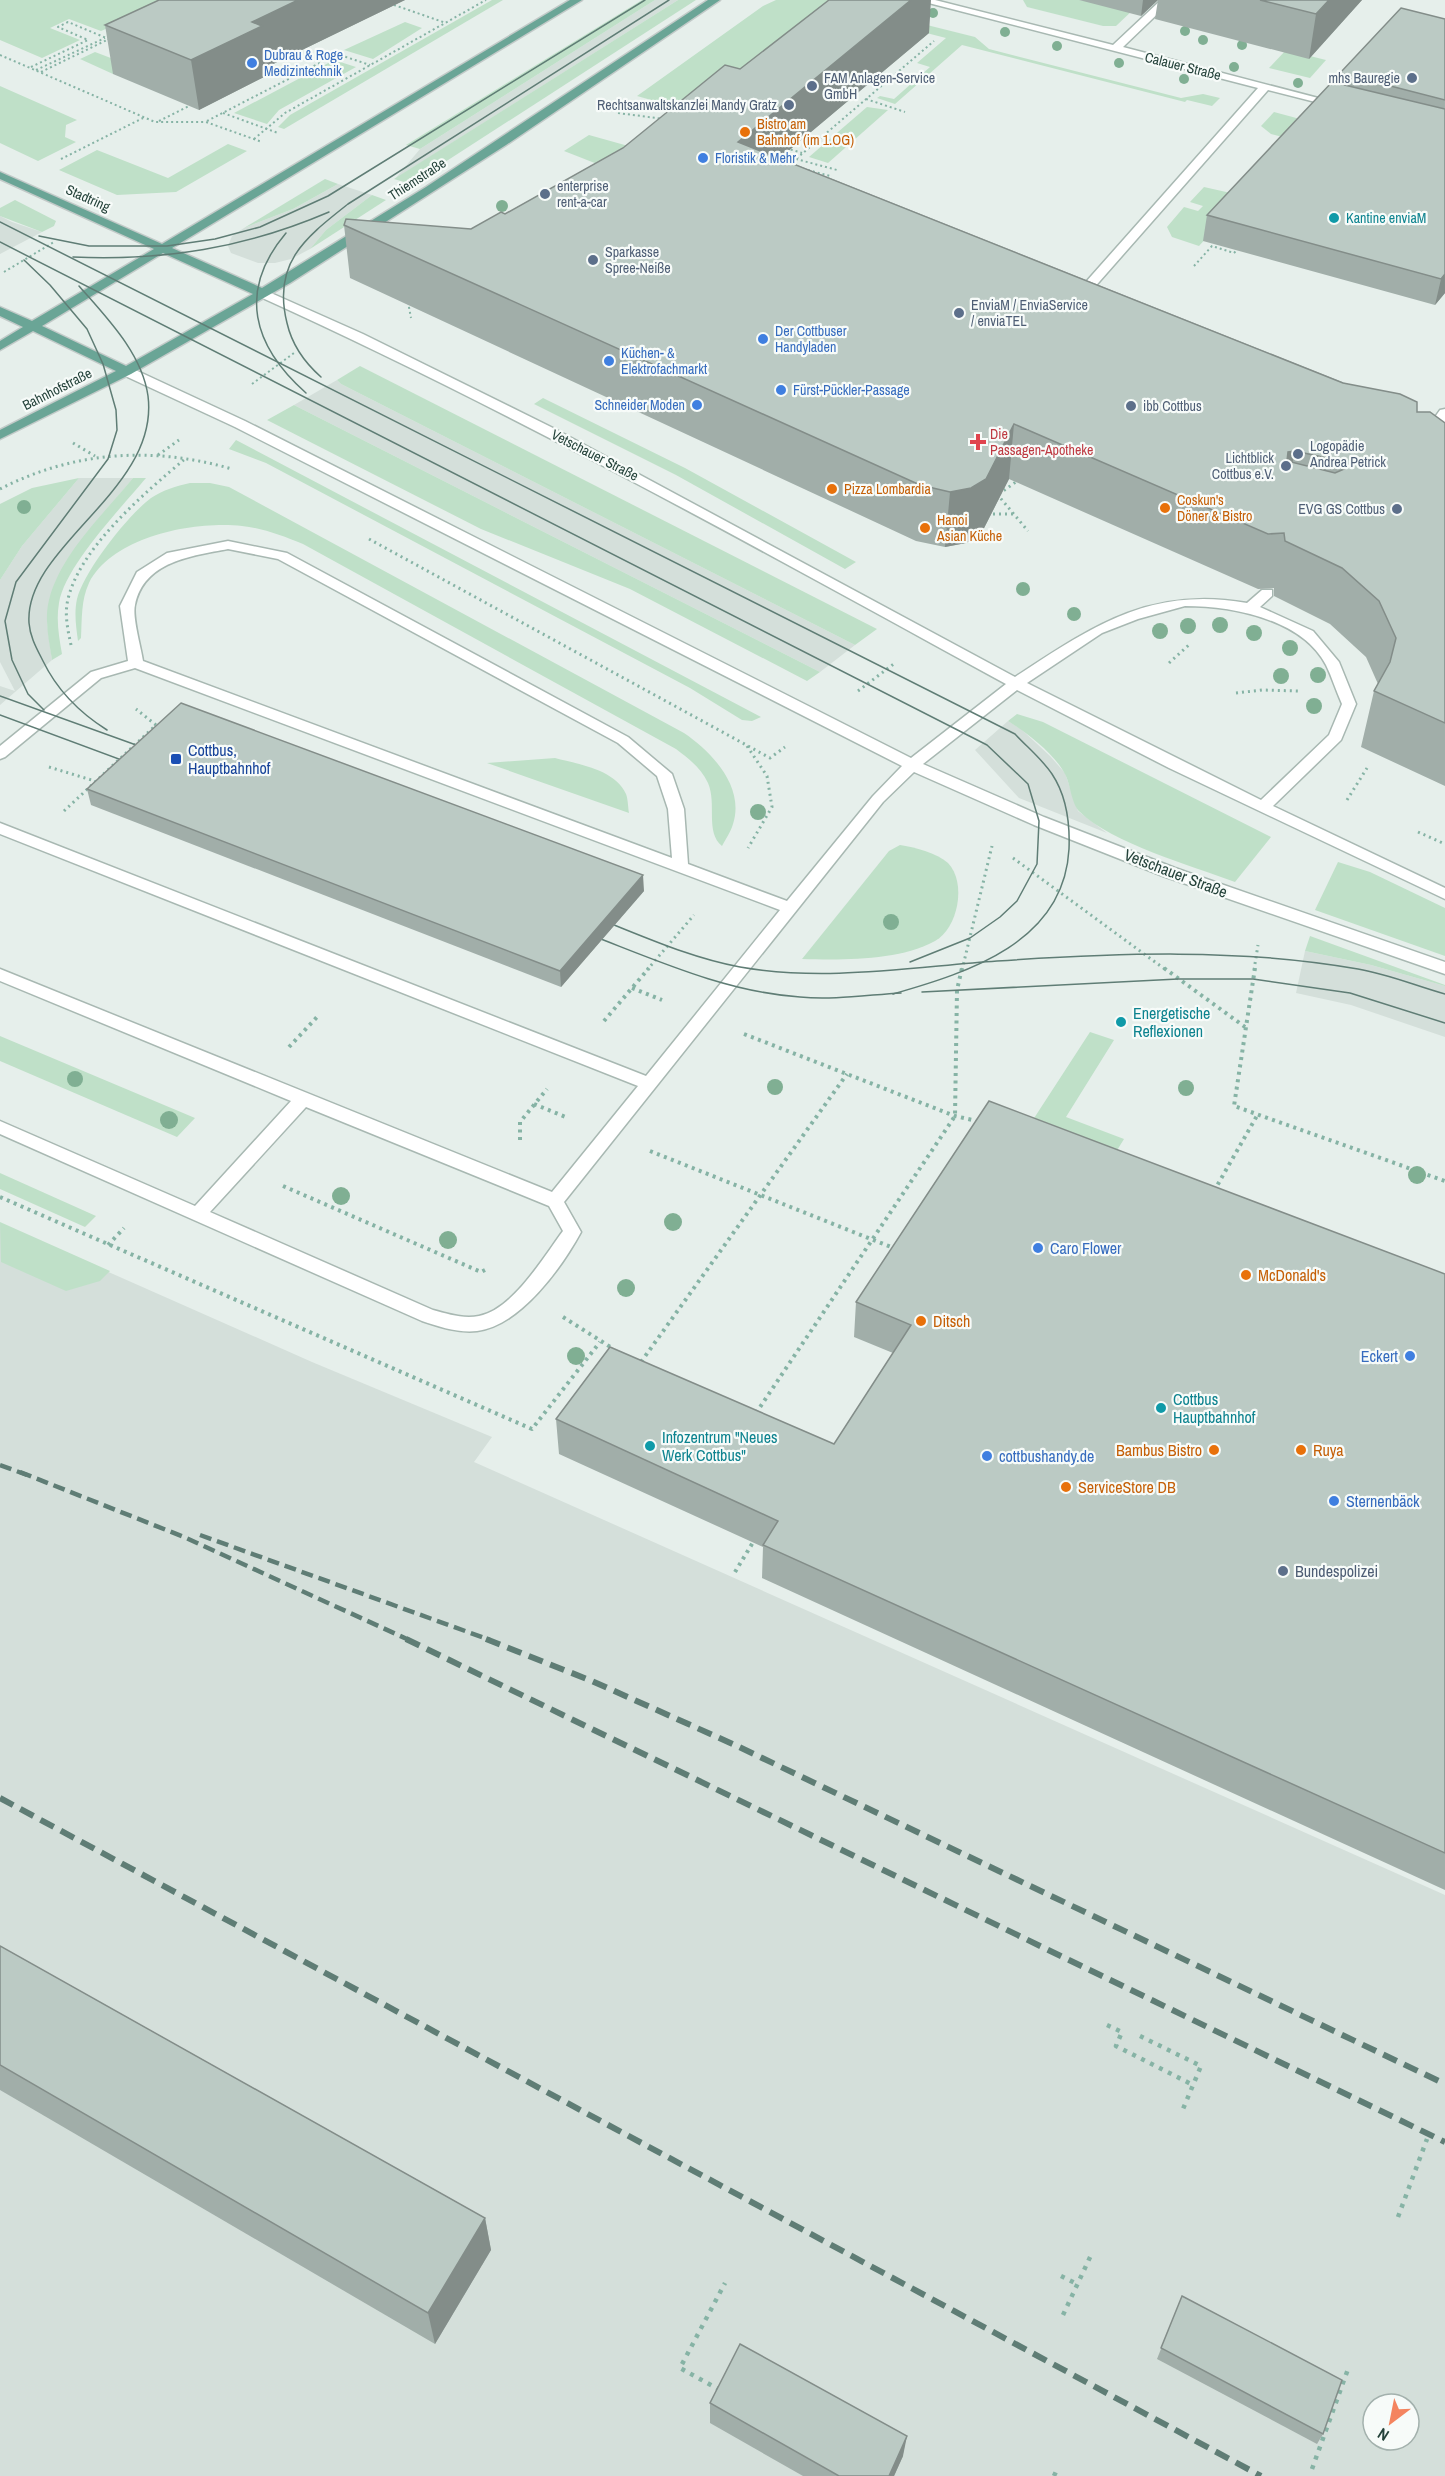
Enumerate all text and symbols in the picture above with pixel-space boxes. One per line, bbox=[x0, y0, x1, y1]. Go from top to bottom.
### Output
place label: Dubrau & Roge Medizintechnik bbox=[264, 46, 343, 80]
street label: Calauer Straße bbox=[1143, 48, 1223, 84]
marker: Dubrau & Roge Medizintechnik bbox=[245, 56, 259, 70]
place label: FAM Anlagen-Service GmbH bbox=[824, 69, 935, 103]
place label: mhs Bauregie bbox=[1329, 69, 1400, 87]
marker: mhs Bauregie bbox=[1405, 71, 1419, 85]
marker: FAM Anlagen-Service GmbH bbox=[805, 79, 819, 93]
place label: Rechtsanwaltskanzlei Mandy Gratz bbox=[597, 96, 777, 114]
marker: Rechtsanwaltskanzlei Mandy Gratz bbox=[782, 98, 796, 112]
place label: Bistro am Bahnhof (im 1.OG) bbox=[757, 115, 854, 149]
marker: Bistro am Bahnhof (im 1.OG) bbox=[738, 125, 752, 139]
place label: Floristik & Mehr bbox=[715, 149, 796, 167]
marker: Floristik & Mehr bbox=[696, 151, 710, 165]
street label: Thiemstraße bbox=[385, 154, 449, 204]
place label: enterprise rent-a-car bbox=[557, 177, 609, 211]
street label: Stadtring bbox=[63, 180, 114, 216]
marker: enterprise rent-a-car bbox=[538, 187, 552, 201]
place label: Kantine enviaM bbox=[1346, 209, 1426, 227]
marker: Kantine enviaM bbox=[1327, 211, 1341, 225]
place label: Sparkasse Spree-Neiße bbox=[605, 243, 671, 277]
marker: Sparkasse Spree-Neiße bbox=[586, 253, 600, 267]
place label: EnviaM / EnviaService / enviaTEL bbox=[971, 296, 1088, 330]
marker: EnviaM / EnviaService / enviaTEL bbox=[952, 306, 966, 320]
place label: Der Cottbuser Handyladen bbox=[775, 322, 847, 356]
marker: Der Cottbuser Handyladen bbox=[756, 332, 770, 346]
place label: Küchen- & Elektrofachmarkt bbox=[621, 344, 707, 378]
marker: Küchen- & Elektrofachmarkt bbox=[602, 354, 616, 368]
street label: Bahnhofstraße bbox=[19, 364, 95, 414]
place label: Fürst-Pückler-Passage bbox=[793, 381, 910, 399]
marker: Fürst-Pückler-Passage bbox=[774, 383, 788, 397]
place label: Schneider Moden bbox=[594, 396, 685, 414]
place label: ibb Cottbus bbox=[1143, 397, 1202, 415]
marker: Schneider Moden bbox=[690, 398, 704, 412]
marker: ibb Cottbus bbox=[1124, 399, 1138, 413]
street label: Vetschauer Straße bbox=[549, 425, 641, 485]
place label: Die Passagen-Apotheke bbox=[990, 425, 1093, 459]
marker: Die Passagen-Apotheke bbox=[971, 435, 985, 449]
place label: Logopädie Andrea Petrick bbox=[1309, 437, 1386, 471]
marker: Logopädie Andrea Petrick bbox=[1291, 447, 1305, 461]
place label: Lichtblick Cottbus e.V. bbox=[1212, 449, 1274, 483]
marker: Lichtblick Cottbus e.V. bbox=[1279, 459, 1293, 473]
place label: Pizza Lombardia bbox=[844, 480, 931, 498]
marker: Pizza Lombardia bbox=[825, 482, 839, 496]
place label: Coskun's Döner & Bistro bbox=[1177, 491, 1252, 525]
place label: EVG GS Cottbus bbox=[1298, 500, 1385, 518]
marker: Coskun's Döner & Bistro bbox=[1158, 501, 1172, 515]
marker: EVG GS Cottbus bbox=[1390, 502, 1404, 516]
place label: Hanoi Asian Küche bbox=[936, 511, 1002, 545]
marker: Hanoi Asian Küche bbox=[918, 521, 932, 535]
place label: Cottbus, Hauptbahnhof bbox=[188, 739, 271, 779]
marker: Cottbus, Hauptbahnhof bbox=[169, 752, 183, 766]
street label: Vetschauer Straße bbox=[1121, 843, 1231, 903]
place label: Energetische Reflexionen bbox=[1133, 1002, 1210, 1042]
marker: Energetische Reflexionen bbox=[1114, 1015, 1128, 1029]
place label: Caro Flower bbox=[1050, 1237, 1122, 1259]
marker: Caro Flower bbox=[1031, 1241, 1045, 1255]
place label: McDonald's bbox=[1258, 1264, 1326, 1286]
marker: McDonald's bbox=[1239, 1268, 1253, 1282]
place label: Ditsch bbox=[933, 1310, 970, 1332]
marker: Ditsch bbox=[914, 1314, 928, 1328]
place label: Eckert bbox=[1361, 1345, 1398, 1367]
marker: Eckert bbox=[1403, 1349, 1417, 1363]
place label: Cottbus Hauptbahnhof bbox=[1173, 1388, 1256, 1428]
marker: Cottbus Hauptbahnhof bbox=[1154, 1401, 1168, 1415]
place label: Infozentrum "Neues Werk Cottbus" bbox=[662, 1426, 778, 1466]
marker: Infozentrum "Neues Werk Cottbus" bbox=[643, 1439, 657, 1453]
place label: Bambus Bistro bbox=[1116, 1439, 1202, 1461]
place label: Ruya bbox=[1313, 1439, 1344, 1461]
marker: Bambus Bistro bbox=[1207, 1443, 1221, 1457]
marker: Ruya bbox=[1294, 1443, 1308, 1457]
place label: cottbushandy.de bbox=[999, 1445, 1094, 1467]
marker: cottbushandy.de bbox=[980, 1449, 994, 1463]
place label: ServiceStore DB bbox=[1078, 1476, 1176, 1498]
marker: ServiceStore DB bbox=[1059, 1480, 1073, 1494]
place label: Sternenbäck bbox=[1346, 1490, 1420, 1512]
marker: Sternenbäck bbox=[1327, 1494, 1341, 1508]
place label: Bundespolizei bbox=[1295, 1560, 1378, 1582]
marker: Bundespolizei bbox=[1276, 1564, 1290, 1578]
north arrow bbox=[1361, 2392, 1421, 2452]
text: N bbox=[1373, 2423, 1393, 2447]

